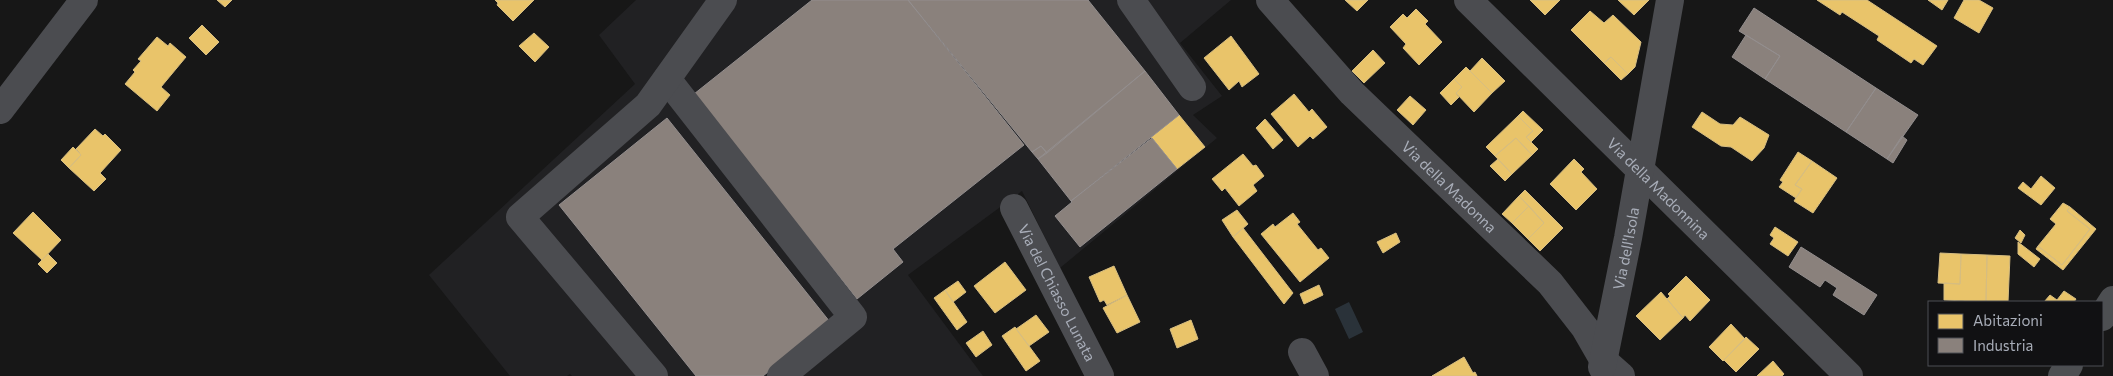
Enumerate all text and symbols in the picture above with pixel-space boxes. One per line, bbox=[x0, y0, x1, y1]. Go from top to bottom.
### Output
street label: Via della Madonnina bbox=[1604, 134, 1714, 243]
street label: Via della Madonna bbox=[1398, 137, 1501, 236]
street label: Via dell'Isola bbox=[1609, 206, 1642, 291]
street label: Via del Chiasso Lunata bbox=[1015, 221, 1100, 364]
legend bbox=[1928, 301, 2103, 366]
text: Abitazioni bbox=[1973, 311, 2043, 329]
text: Industria bbox=[1973, 336, 2033, 354]

